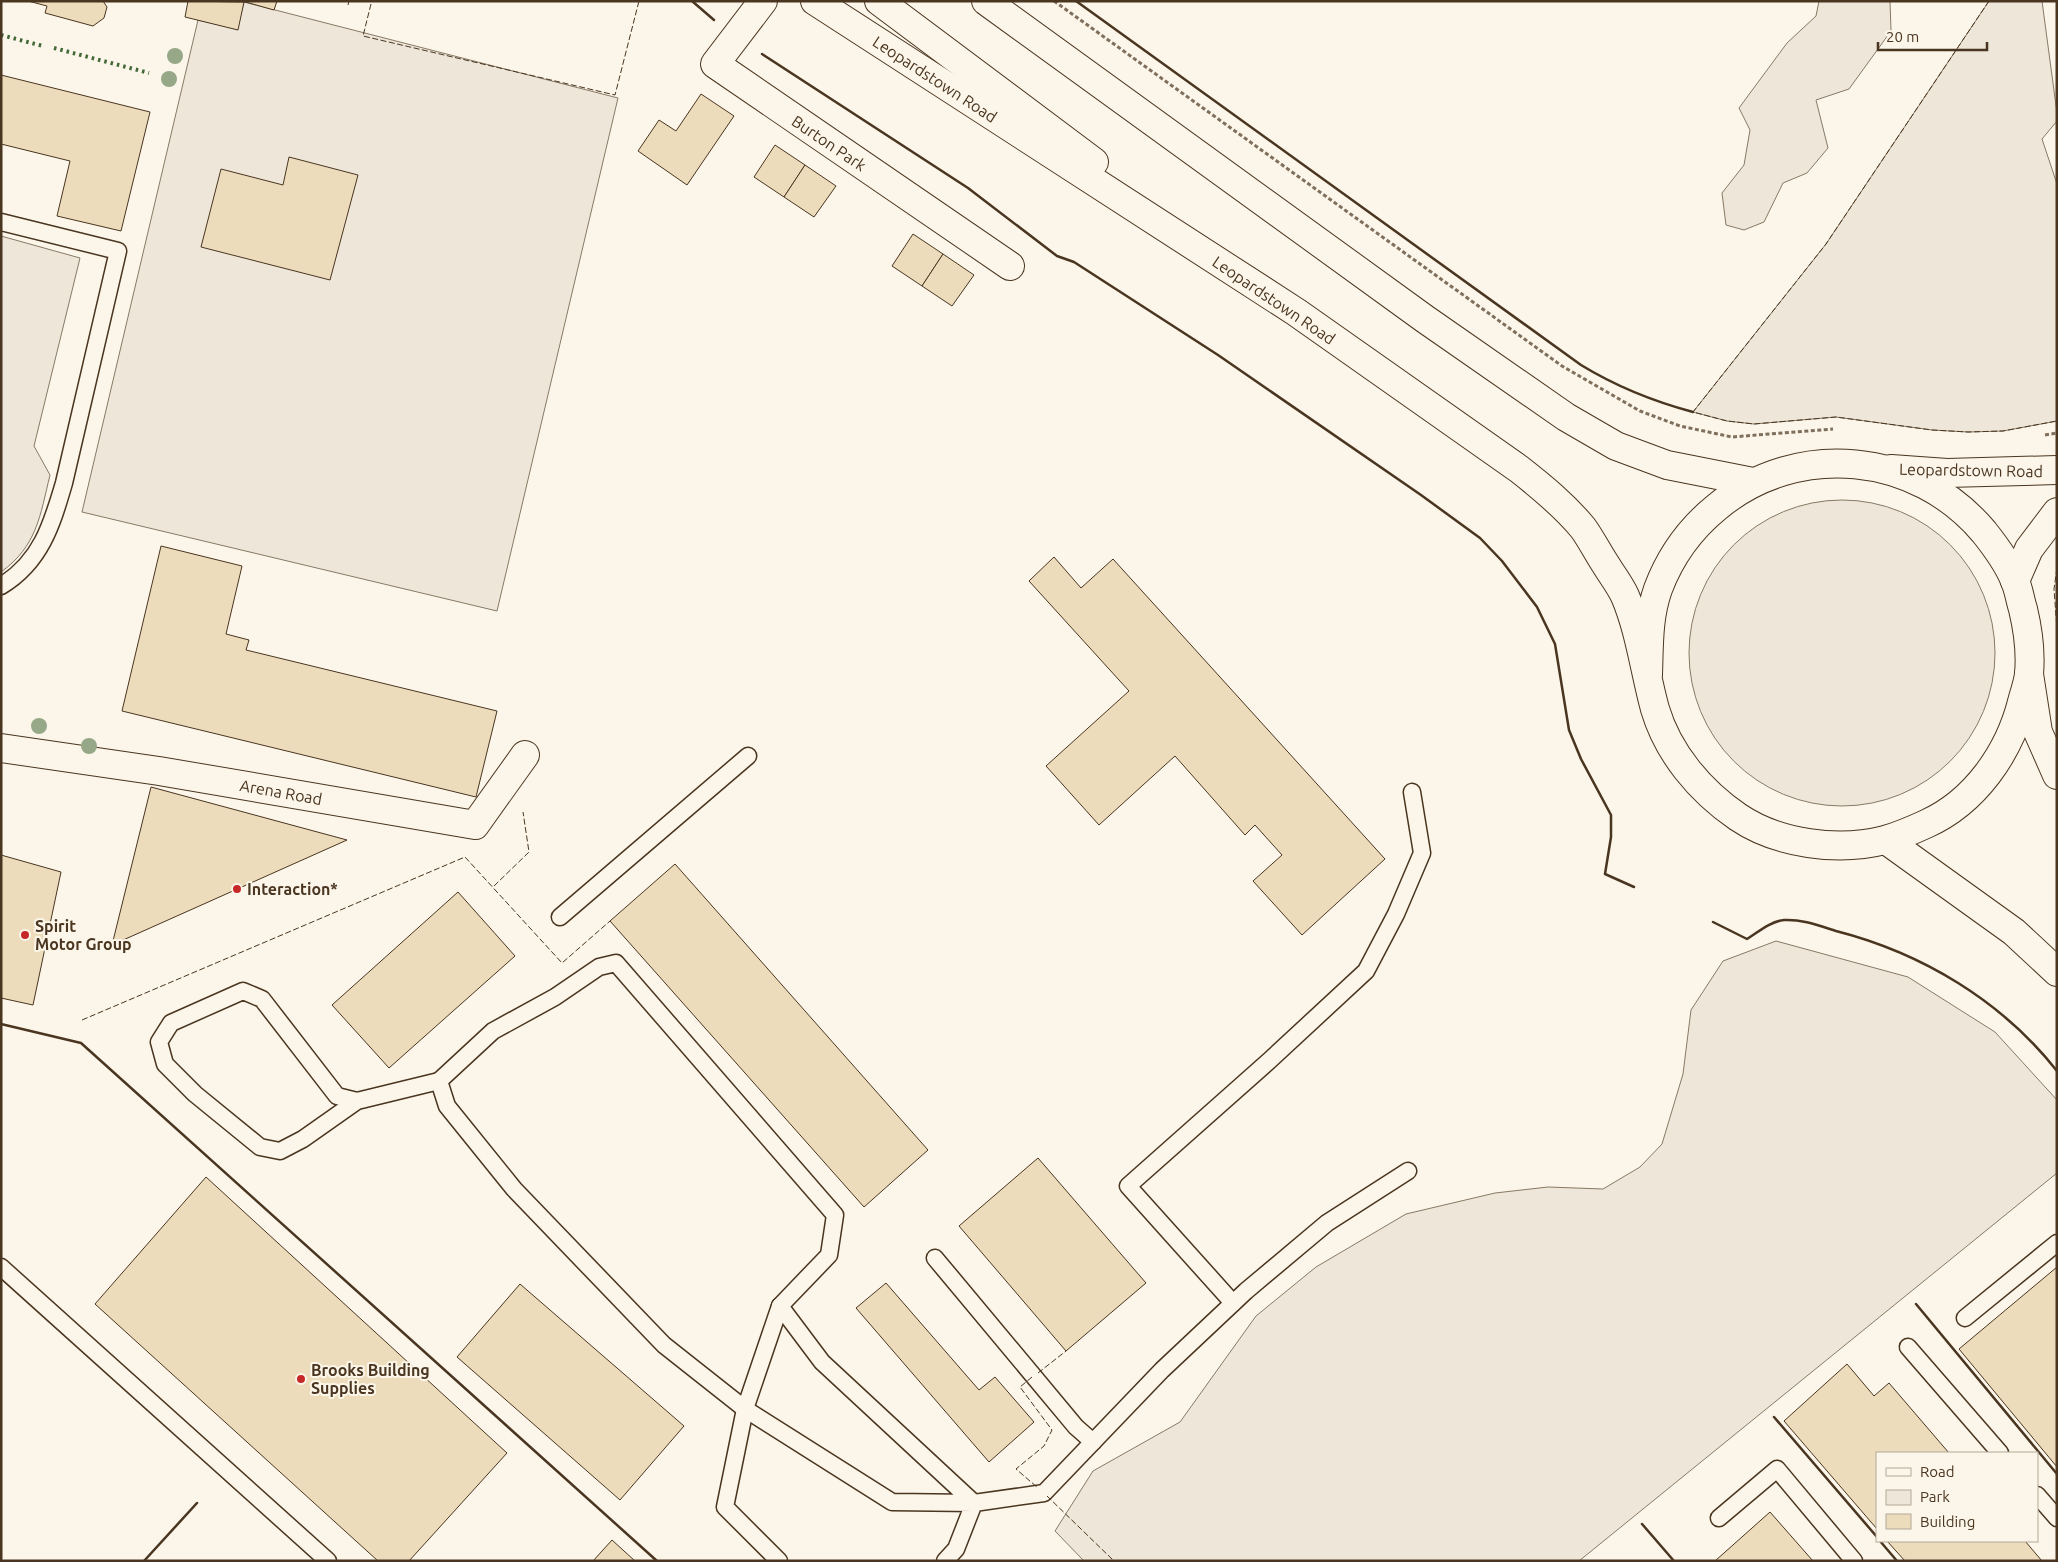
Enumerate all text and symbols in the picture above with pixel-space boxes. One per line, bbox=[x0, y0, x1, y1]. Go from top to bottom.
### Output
scale bar bbox=[1878, 20, 1987, 52]
text: 20 m bbox=[1886, 28, 1919, 45]
street label: Leopardstown Road bbox=[870, 32, 1000, 126]
street label: Burton Park bbox=[788, 112, 870, 174]
street label: Leopardstown Road bbox=[1209, 252, 1339, 348]
street label: Leopardstown Road bbox=[1899, 460, 2043, 480]
street label: Arena Road bbox=[238, 776, 324, 808]
place label: Interaction* bbox=[247, 880, 338, 898]
marker: Interaction* bbox=[231, 883, 243, 895]
place label: Spirit Motor Group bbox=[35, 917, 132, 953]
marker: Spirit Motor Group bbox=[19, 929, 31, 941]
place label: Brooks Building Supplies bbox=[311, 1361, 430, 1397]
marker: Brooks Building Supplies bbox=[295, 1373, 307, 1385]
legend bbox=[1876, 1452, 2038, 1542]
text: Road bbox=[1920, 1463, 1955, 1480]
text: Park bbox=[1920, 1488, 1950, 1505]
text: Building bbox=[1920, 1513, 1975, 1530]

